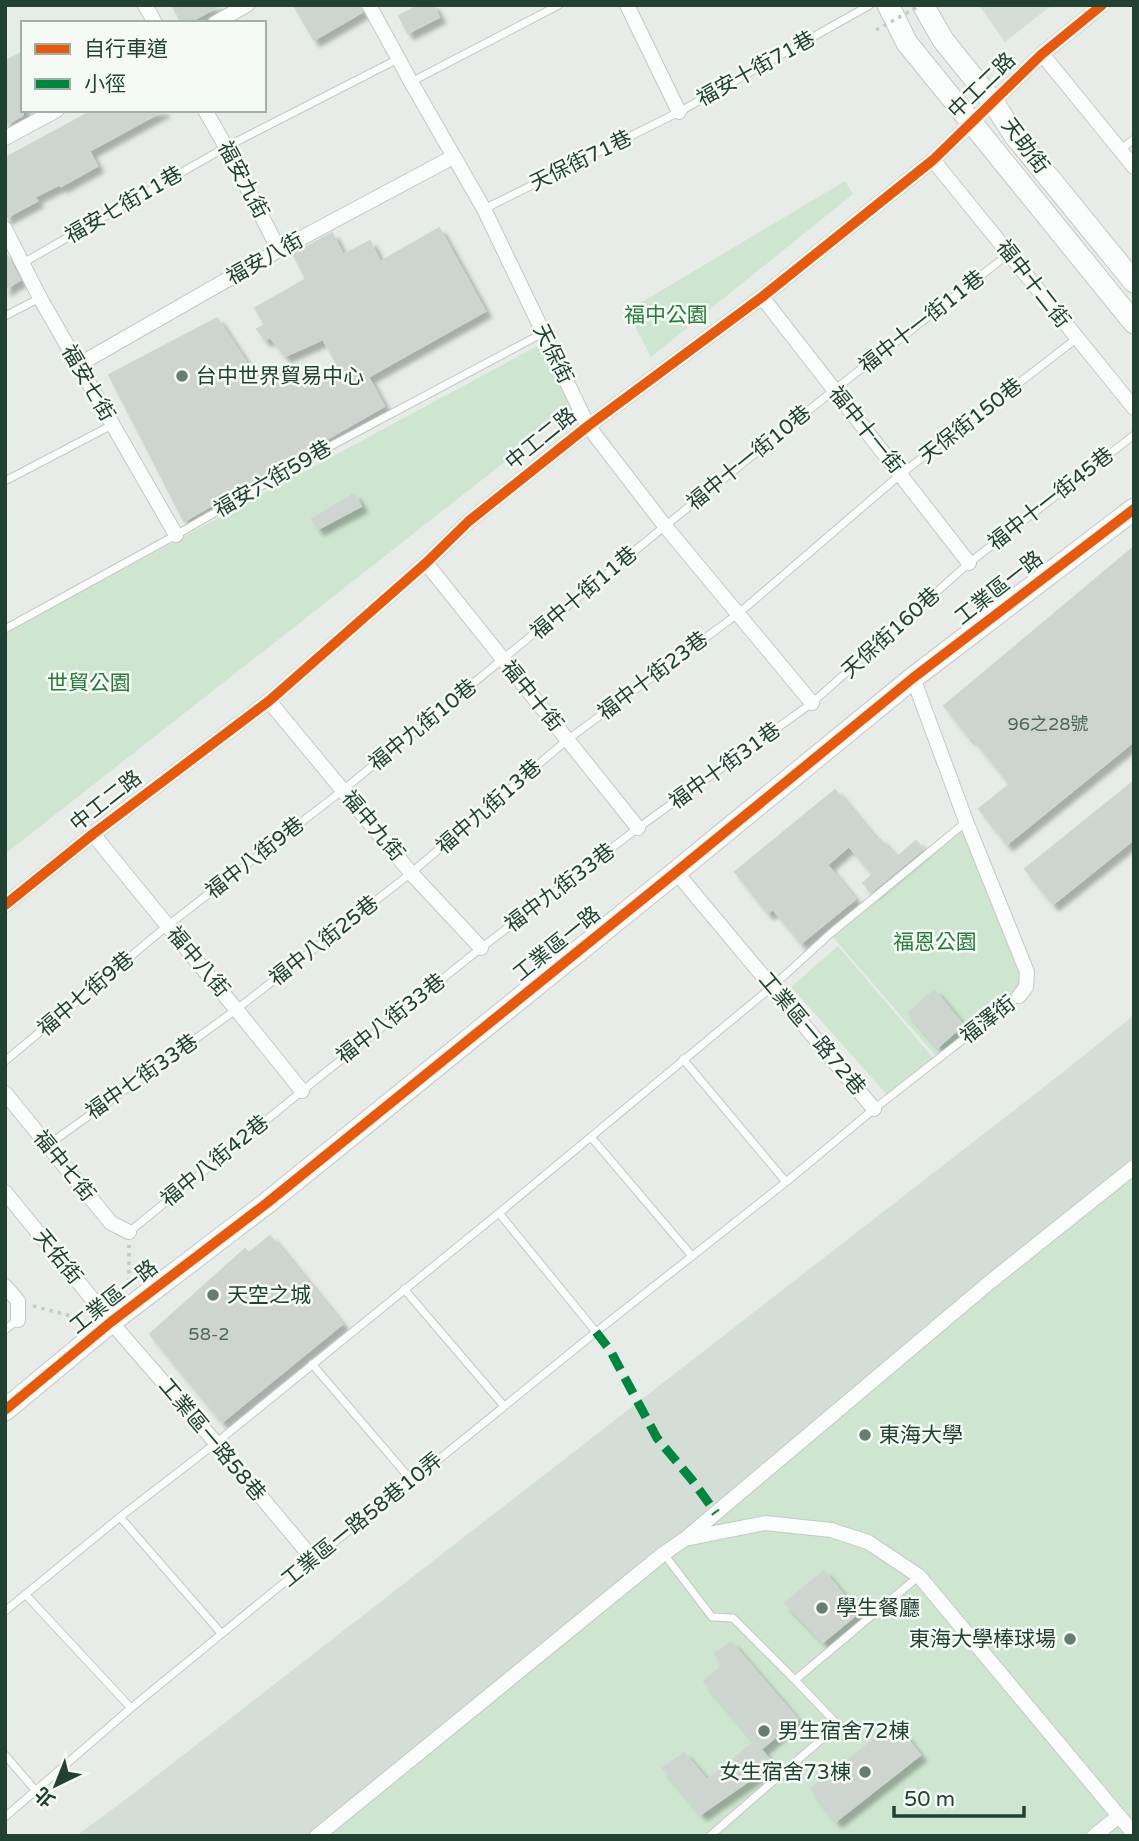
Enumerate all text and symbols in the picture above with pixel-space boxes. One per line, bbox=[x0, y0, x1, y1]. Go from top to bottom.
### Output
legend bbox=[21, 21, 266, 112]
street label: 福安十街71巷 bbox=[692, 26, 820, 112]
text: 自行車道 bbox=[84, 37, 168, 62]
street label: 中工二路 bbox=[943, 48, 1021, 124]
text: 小徑 bbox=[84, 72, 126, 97]
street label: 天助街 bbox=[996, 113, 1054, 179]
street label: 天保街71巷 bbox=[526, 126, 636, 196]
street label: 福安九街 bbox=[212, 137, 274, 223]
street label: 福安七街11巷 bbox=[61, 161, 187, 249]
street label: 福安八街 bbox=[222, 228, 308, 290]
street label: 福中十二街 bbox=[991, 235, 1075, 333]
street label: 福中十一街11巷 bbox=[854, 265, 990, 379]
park label: 福中公園 bbox=[624, 303, 708, 328]
street label: 天保街 bbox=[528, 320, 578, 388]
street label: 福安七街 bbox=[56, 340, 120, 426]
place label: 台中世界貿易中心 bbox=[196, 364, 364, 389]
marker: 台中世界貿易中心 bbox=[174, 368, 190, 384]
street label: 天保街150巷 bbox=[915, 373, 1027, 469]
street label: 福中十一街 bbox=[823, 381, 909, 479]
street label: 福中十一街10巷 bbox=[682, 400, 816, 516]
street label: 中工二路 bbox=[500, 403, 582, 475]
street label: 福安六街59巷 bbox=[210, 435, 336, 523]
street label: 福中十一街45巷 bbox=[983, 442, 1119, 556]
street label: 福中十街11巷 bbox=[526, 541, 642, 645]
street label: 工業區一路 bbox=[950, 546, 1048, 630]
street label: 天保街160巷 bbox=[837, 582, 945, 684]
street label: 福中十街23巷 bbox=[593, 626, 713, 726]
street label: 福中十街 bbox=[496, 655, 568, 737]
park label: 世貿公園 bbox=[47, 671, 131, 696]
street label: 福中九街10巷 bbox=[364, 674, 482, 776]
house number: 96之28號 bbox=[1007, 713, 1089, 735]
street label: 福中十街31巷 bbox=[665, 717, 785, 815]
street label: 福中九街13巷 bbox=[431, 754, 547, 860]
street label: 中工二路 bbox=[65, 765, 147, 837]
street label: 福中九街 bbox=[336, 786, 410, 866]
street label: 福中八街9巷 bbox=[201, 812, 309, 904]
street label: 福中九街33巷 bbox=[500, 838, 620, 938]
street label: 福中八街25巷 bbox=[265, 891, 383, 991]
street label: 工業區一路 bbox=[508, 901, 606, 987]
street label: 福中八街 bbox=[161, 922, 235, 1002]
park label: 福恩公園 bbox=[893, 930, 977, 955]
street label: 福中七街9巷 bbox=[33, 946, 139, 1042]
street label: 工業區一路72巷 bbox=[753, 968, 871, 1100]
street label: 福中八街33巷 bbox=[332, 969, 450, 1069]
street label: 福澤街 bbox=[955, 991, 1021, 1049]
street label: 福中七街33巷 bbox=[81, 1029, 203, 1125]
street label: 福中八街42巷 bbox=[156, 1110, 274, 1212]
street label: 福中七街 bbox=[28, 1125, 100, 1207]
street label: 天佑街 bbox=[28, 1225, 88, 1289]
street label: 工業區一路 bbox=[65, 1255, 163, 1339]
place label: 天空之城 bbox=[227, 1283, 311, 1308]
marker: 天空之城 bbox=[205, 1287, 221, 1303]
house number: 58-2 bbox=[188, 1323, 230, 1345]
street label: 工業區一路58巷 bbox=[153, 1374, 271, 1506]
place label: 東海大學 bbox=[879, 1423, 963, 1448]
marker: 東海大學 bbox=[857, 1427, 873, 1443]
street label: 工業區一路58巷10弄 bbox=[277, 1447, 447, 1593]
place label: 學生餐廳 bbox=[836, 1596, 920, 1621]
marker: 學生餐廳 bbox=[814, 1600, 830, 1616]
place label: 東海大學棒球場 bbox=[909, 1627, 1056, 1652]
marker: 東海大學棒球場 bbox=[1062, 1631, 1078, 1647]
place label: 男生宿舍72棟 bbox=[778, 1719, 909, 1744]
marker: 男生宿舍72棟 bbox=[756, 1723, 772, 1739]
north arrow bbox=[21, 1750, 91, 1820]
place label: 女生宿舍73棟 bbox=[720, 1760, 851, 1785]
marker: 女生宿舍73棟 bbox=[857, 1764, 873, 1780]
scale bar bbox=[894, 1774, 1024, 1818]
text: 北 bbox=[31, 1782, 60, 1811]
text: 50 m bbox=[904, 1787, 955, 1812]

